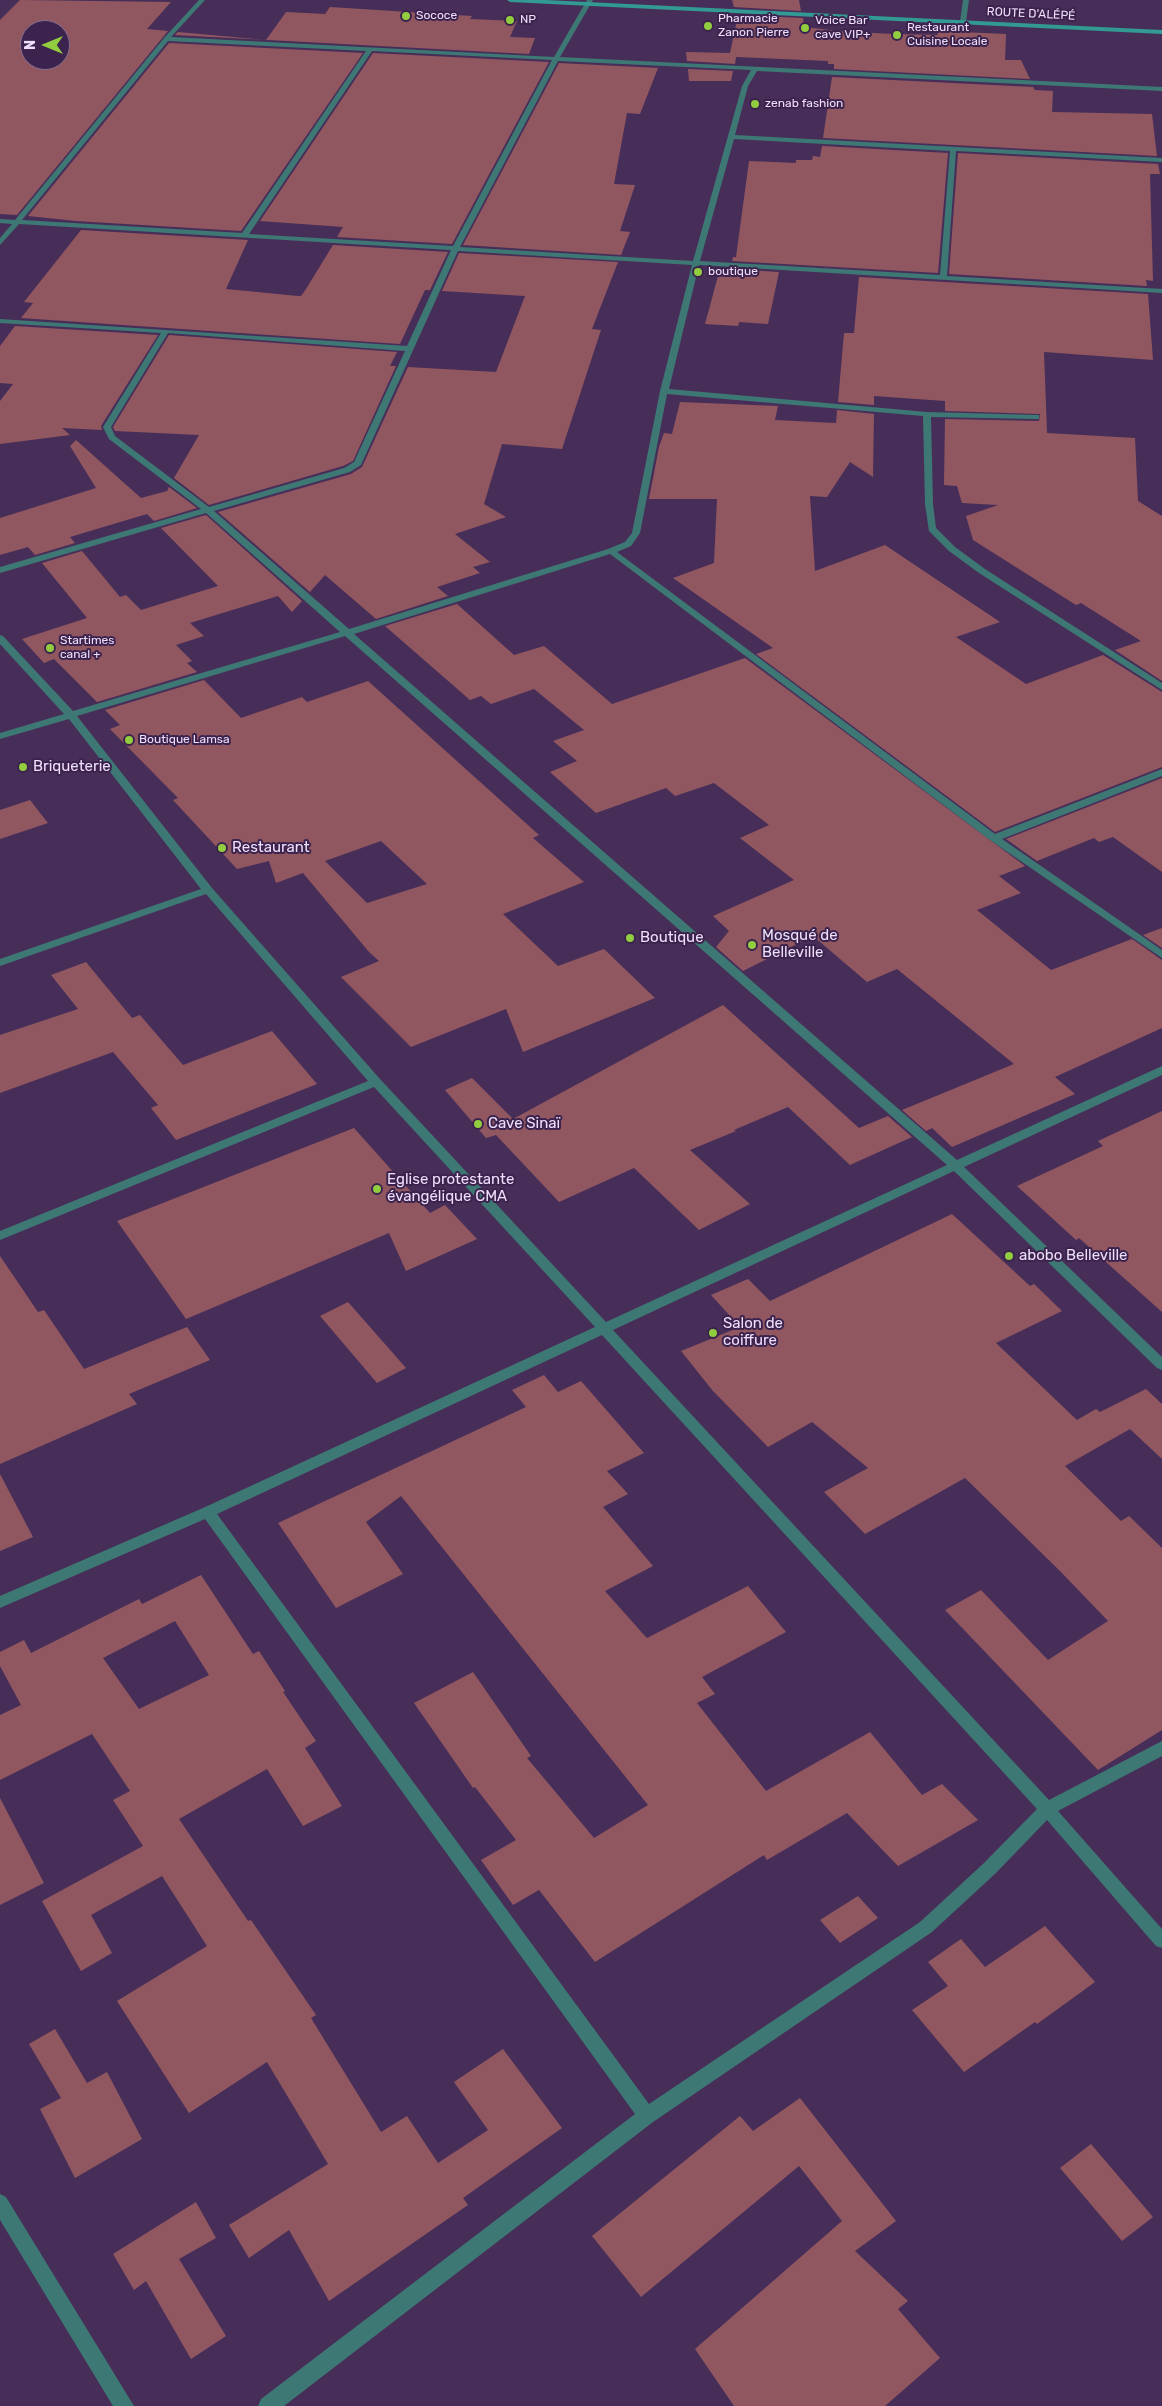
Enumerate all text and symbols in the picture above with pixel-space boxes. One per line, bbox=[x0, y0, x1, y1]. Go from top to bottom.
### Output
street label: ROUTE D'ALÉPÉ bbox=[986, 4, 1076, 24]
place label: Sococe bbox=[416, 9, 457, 23]
marker: Sococe bbox=[400, 10, 412, 22]
place label: Pharmacie Zanon Pierre bbox=[718, 12, 789, 40]
place label: NP bbox=[520, 13, 536, 27]
marker: NP bbox=[504, 14, 516, 26]
place label: Voice Bar cave VIP+ bbox=[815, 14, 871, 42]
north arrow bbox=[20, 20, 70, 70]
marker: Pharmacie Zanon Pierre bbox=[702, 20, 714, 32]
place label: Restaurant Cuisine Locale bbox=[907, 21, 987, 49]
marker: Voice Bar cave VIP+ bbox=[799, 22, 811, 34]
marker: Restaurant Cuisine Locale bbox=[891, 29, 903, 41]
text: N bbox=[22, 40, 39, 50]
place label: zenab fashion bbox=[765, 97, 843, 111]
marker: zenab fashion bbox=[749, 98, 761, 110]
place label: boutique bbox=[708, 265, 758, 279]
marker: boutique bbox=[692, 266, 704, 278]
place label: Startimes canal + bbox=[60, 634, 114, 662]
marker: Startimes canal + bbox=[44, 642, 56, 654]
place label: Boutique Lamsa bbox=[139, 733, 230, 747]
marker: Boutique Lamsa bbox=[123, 734, 135, 746]
place label: Briqueterie bbox=[33, 758, 111, 776]
marker: Briqueterie bbox=[17, 761, 29, 773]
place label: Restaurant bbox=[232, 839, 310, 857]
marker: Restaurant bbox=[216, 842, 228, 854]
place label: Mosqué de Belleville bbox=[762, 927, 838, 962]
place label: Boutique bbox=[640, 929, 704, 947]
marker: Boutique bbox=[624, 932, 636, 944]
marker: Mosqué de Belleville bbox=[746, 939, 758, 951]
place label: Cave Sinaï bbox=[488, 1115, 560, 1133]
marker: Cave Sinaï bbox=[472, 1118, 484, 1130]
place label: Eglise protestante évangélique CMA bbox=[387, 1171, 514, 1206]
marker: Eglise protestante évangélique CMA bbox=[371, 1183, 383, 1195]
place label: abobo Belleville bbox=[1019, 1247, 1127, 1265]
marker: abobo Belleville bbox=[1003, 1250, 1015, 1262]
place label: Salon de coiffure bbox=[723, 1315, 783, 1350]
marker: Salon de coiffure bbox=[707, 1327, 719, 1339]

